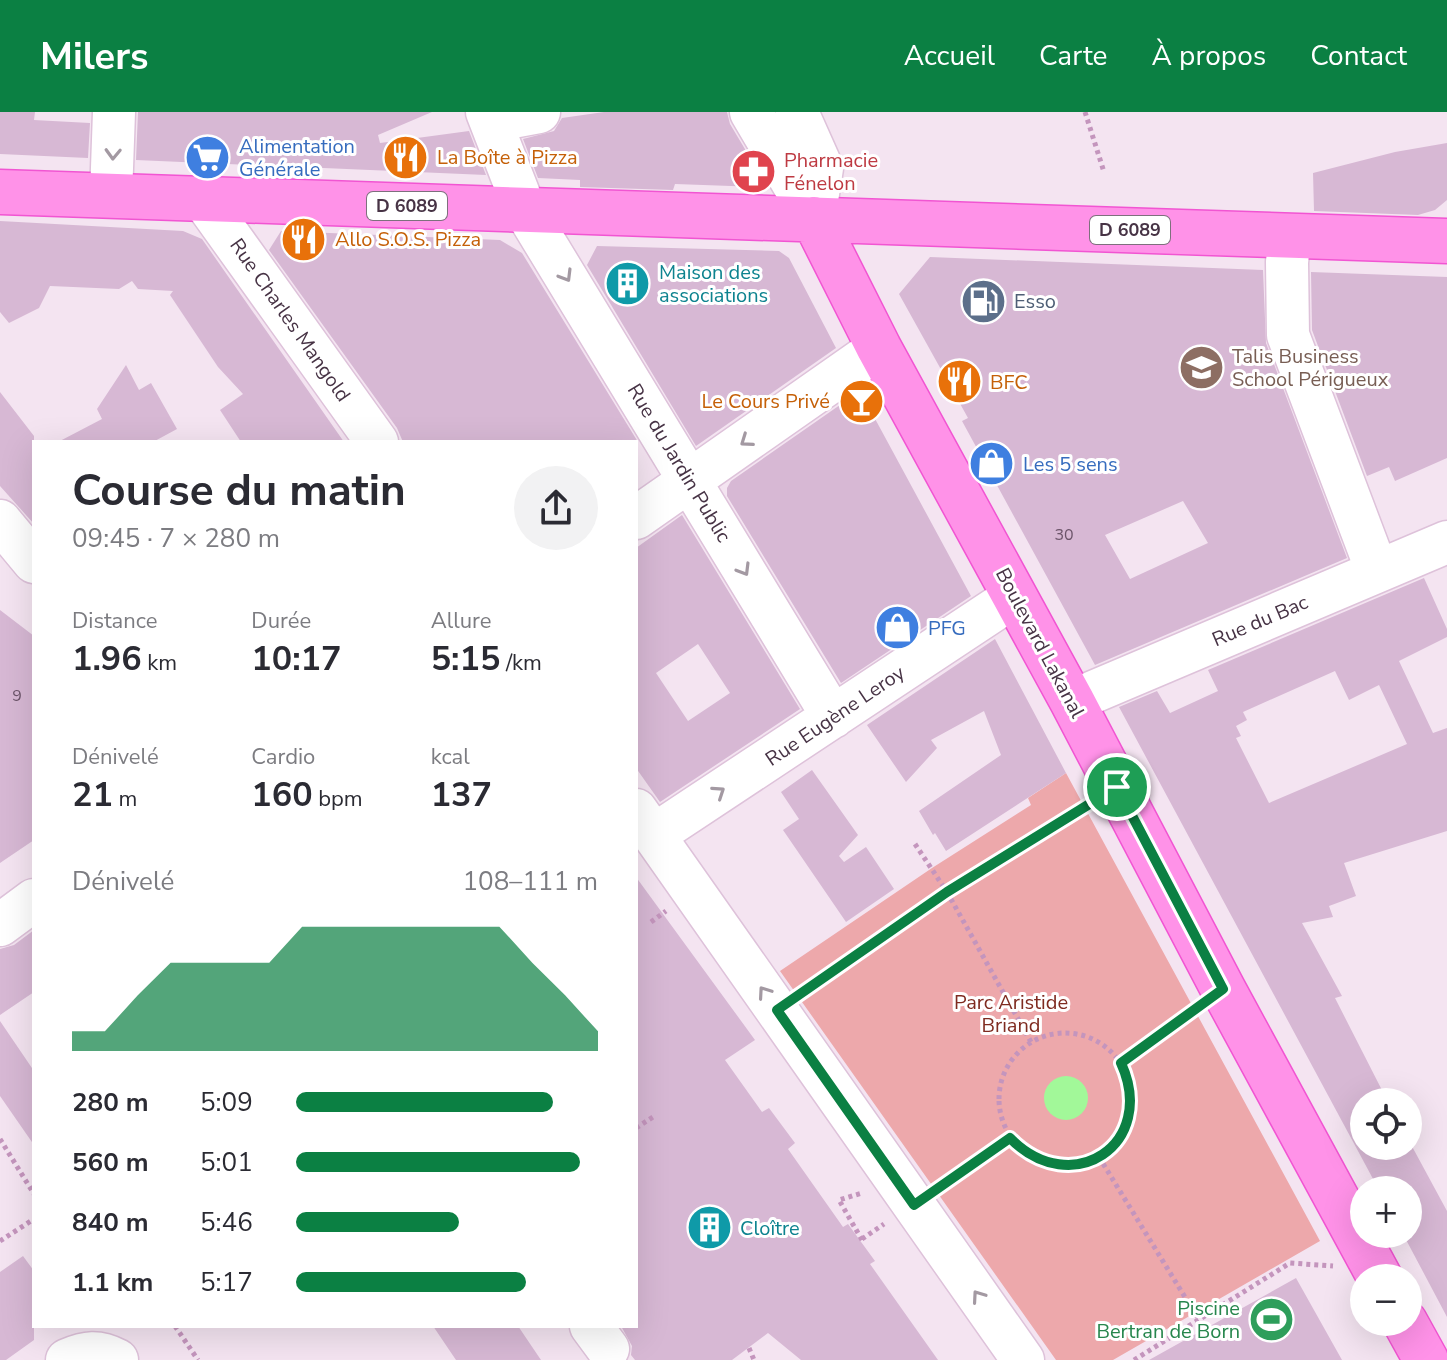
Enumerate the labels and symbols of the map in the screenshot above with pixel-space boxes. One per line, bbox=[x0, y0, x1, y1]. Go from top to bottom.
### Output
place label: Alimentation Générale bbox=[239, 133, 355, 183]
restaurant icon: La Boîte à Pizza bbox=[382, 133, 430, 181]
supermarket icon: Alimentation Générale bbox=[184, 134, 232, 182]
place label: La Boîte à Pizza bbox=[437, 144, 578, 171]
pharmacy icon: Pharmacie Fénelon bbox=[729, 147, 777, 195]
place label: Pharmacie Fénelon bbox=[784, 147, 878, 197]
one-way arrow bbox=[104, 148, 121, 161]
road number: D 6089 bbox=[367, 192, 447, 220]
restaurant icon: Allo S.O.S. Pizza bbox=[280, 215, 328, 263]
road number: D 6089 bbox=[1090, 216, 1170, 244]
place label: Allo S.O.S. Pizza bbox=[335, 226, 481, 253]
street label: Rue Charles Mangold bbox=[223, 233, 357, 407]
building icon: Maison des associations bbox=[604, 259, 652, 307]
place label: Maison des associations bbox=[659, 259, 768, 309]
one-way arrow bbox=[556, 267, 572, 282]
fuel station icon: Esso bbox=[959, 277, 1007, 325]
place label: Esso bbox=[1014, 288, 1056, 315]
place label: Talis Business School Périgueux bbox=[1232, 343, 1389, 393]
school or university icon: Talis Business School Périgueux bbox=[1177, 344, 1225, 392]
restaurant icon: BFC bbox=[935, 358, 983, 406]
place label: BFC bbox=[990, 369, 1028, 396]
bar icon: Le Cours Privé bbox=[837, 377, 885, 425]
street label: Rue du Jardin Public bbox=[621, 379, 737, 547]
place label: Le Cours Privé bbox=[701, 388, 830, 415]
one-way arrow bbox=[741, 431, 755, 445]
shop icon: Les 5 sens bbox=[968, 440, 1016, 488]
place label: Les 5 sens bbox=[1023, 451, 1118, 478]
house number: 30 bbox=[1054, 524, 1074, 546]
one-way arrow bbox=[734, 561, 750, 576]
street label: Boulevard Lakanal bbox=[989, 563, 1091, 723]
street label: Rue du Bac bbox=[1208, 589, 1312, 653]
shop icon: PFG bbox=[873, 604, 921, 652]
place label: PFG bbox=[928, 615, 966, 642]
street label: Rue Eugène Leroy bbox=[760, 659, 910, 773]
house number: 9 bbox=[12, 685, 22, 707]
pin bbox=[1083, 753, 1151, 821]
one-way arrow bbox=[710, 787, 725, 802]
one-way arrow bbox=[759, 986, 774, 1000]
park label: Parc Aristide Briand bbox=[954, 989, 1068, 1039]
building icon: Cloître bbox=[685, 1204, 733, 1252]
place label: Cloître bbox=[740, 1215, 800, 1242]
one-way arrow bbox=[973, 1291, 988, 1305]
place label: Piscine Bertran de Born bbox=[1096, 1295, 1240, 1345]
sports icon: Piscine Bertran de Born bbox=[1247, 1295, 1295, 1343]

